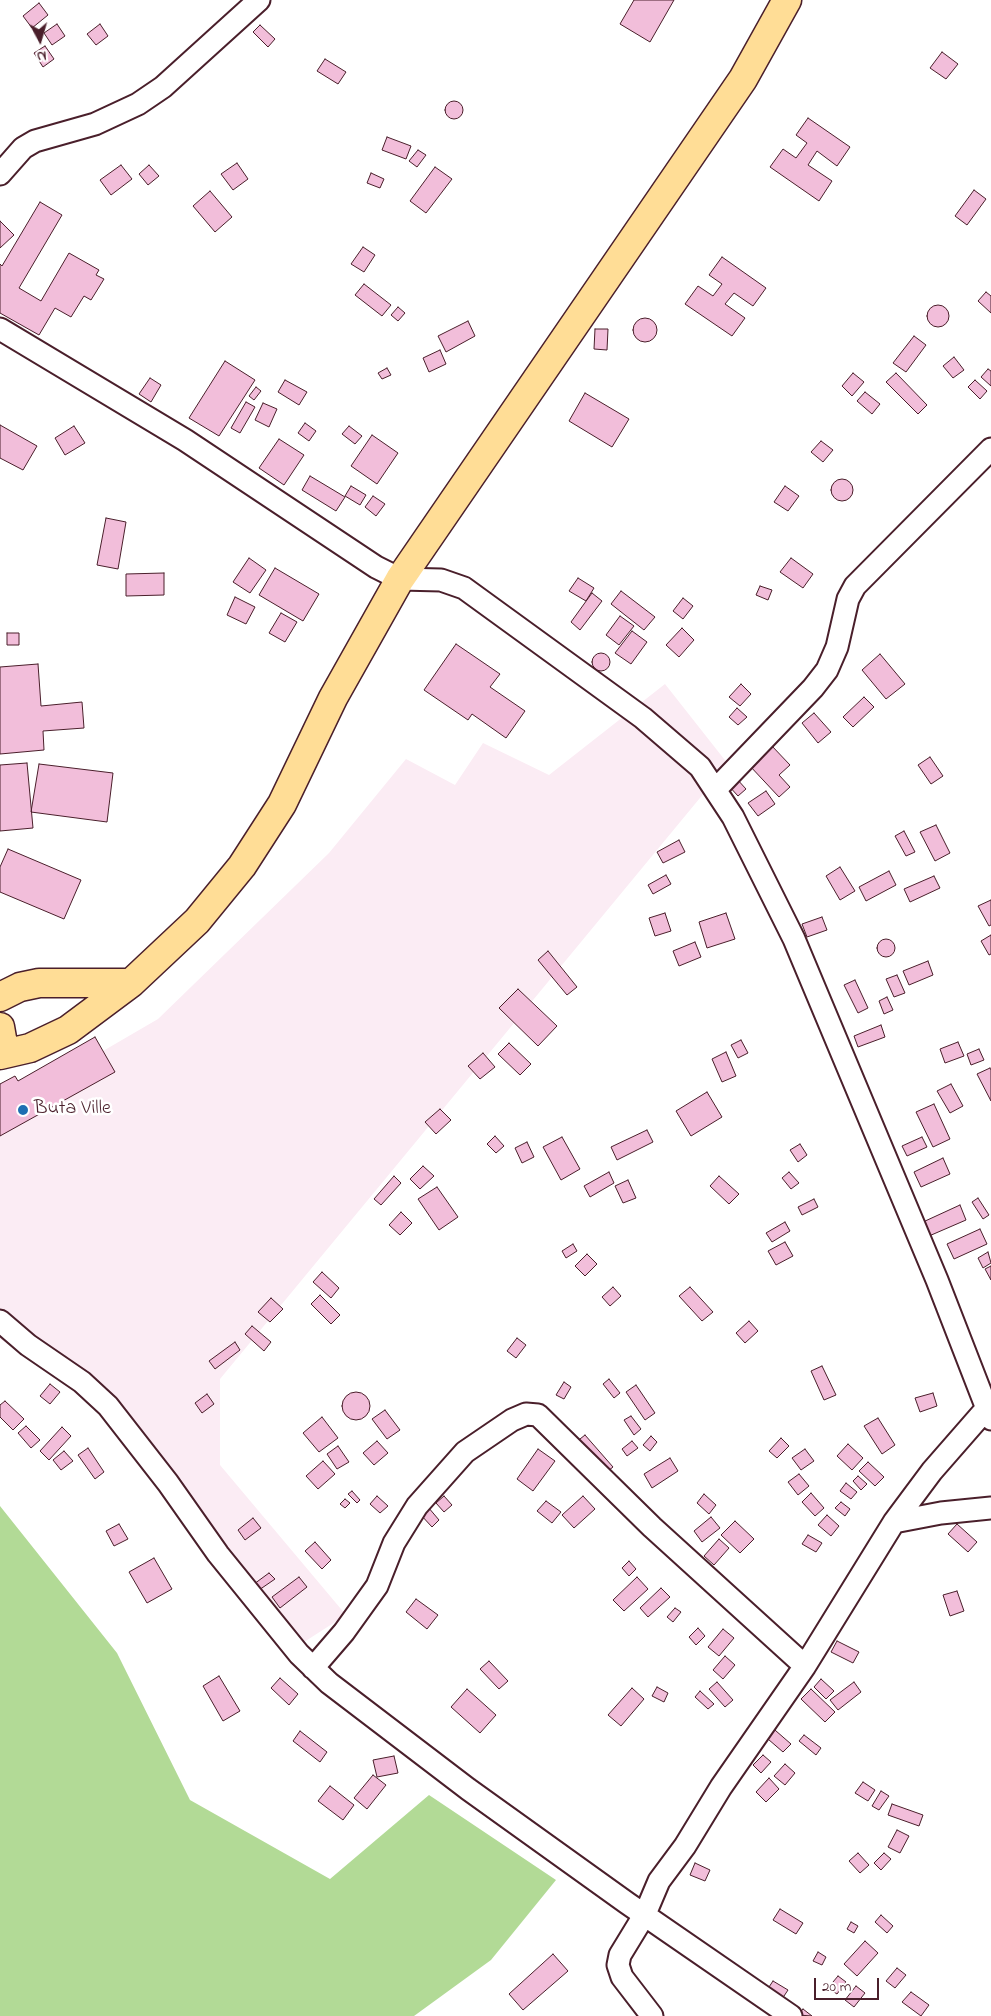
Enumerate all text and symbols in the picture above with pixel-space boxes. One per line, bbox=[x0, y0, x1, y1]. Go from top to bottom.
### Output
north arrow bbox=[15, 15, 65, 65]
text: N bbox=[36, 44, 47, 66]
place label: Buta Ville bbox=[34, 1098, 111, 1122]
marker: Buta Ville bbox=[16, 1103, 30, 1117]
scale bar bbox=[816, 1968, 881, 2000]
text: 20 m bbox=[822, 1976, 851, 1998]

